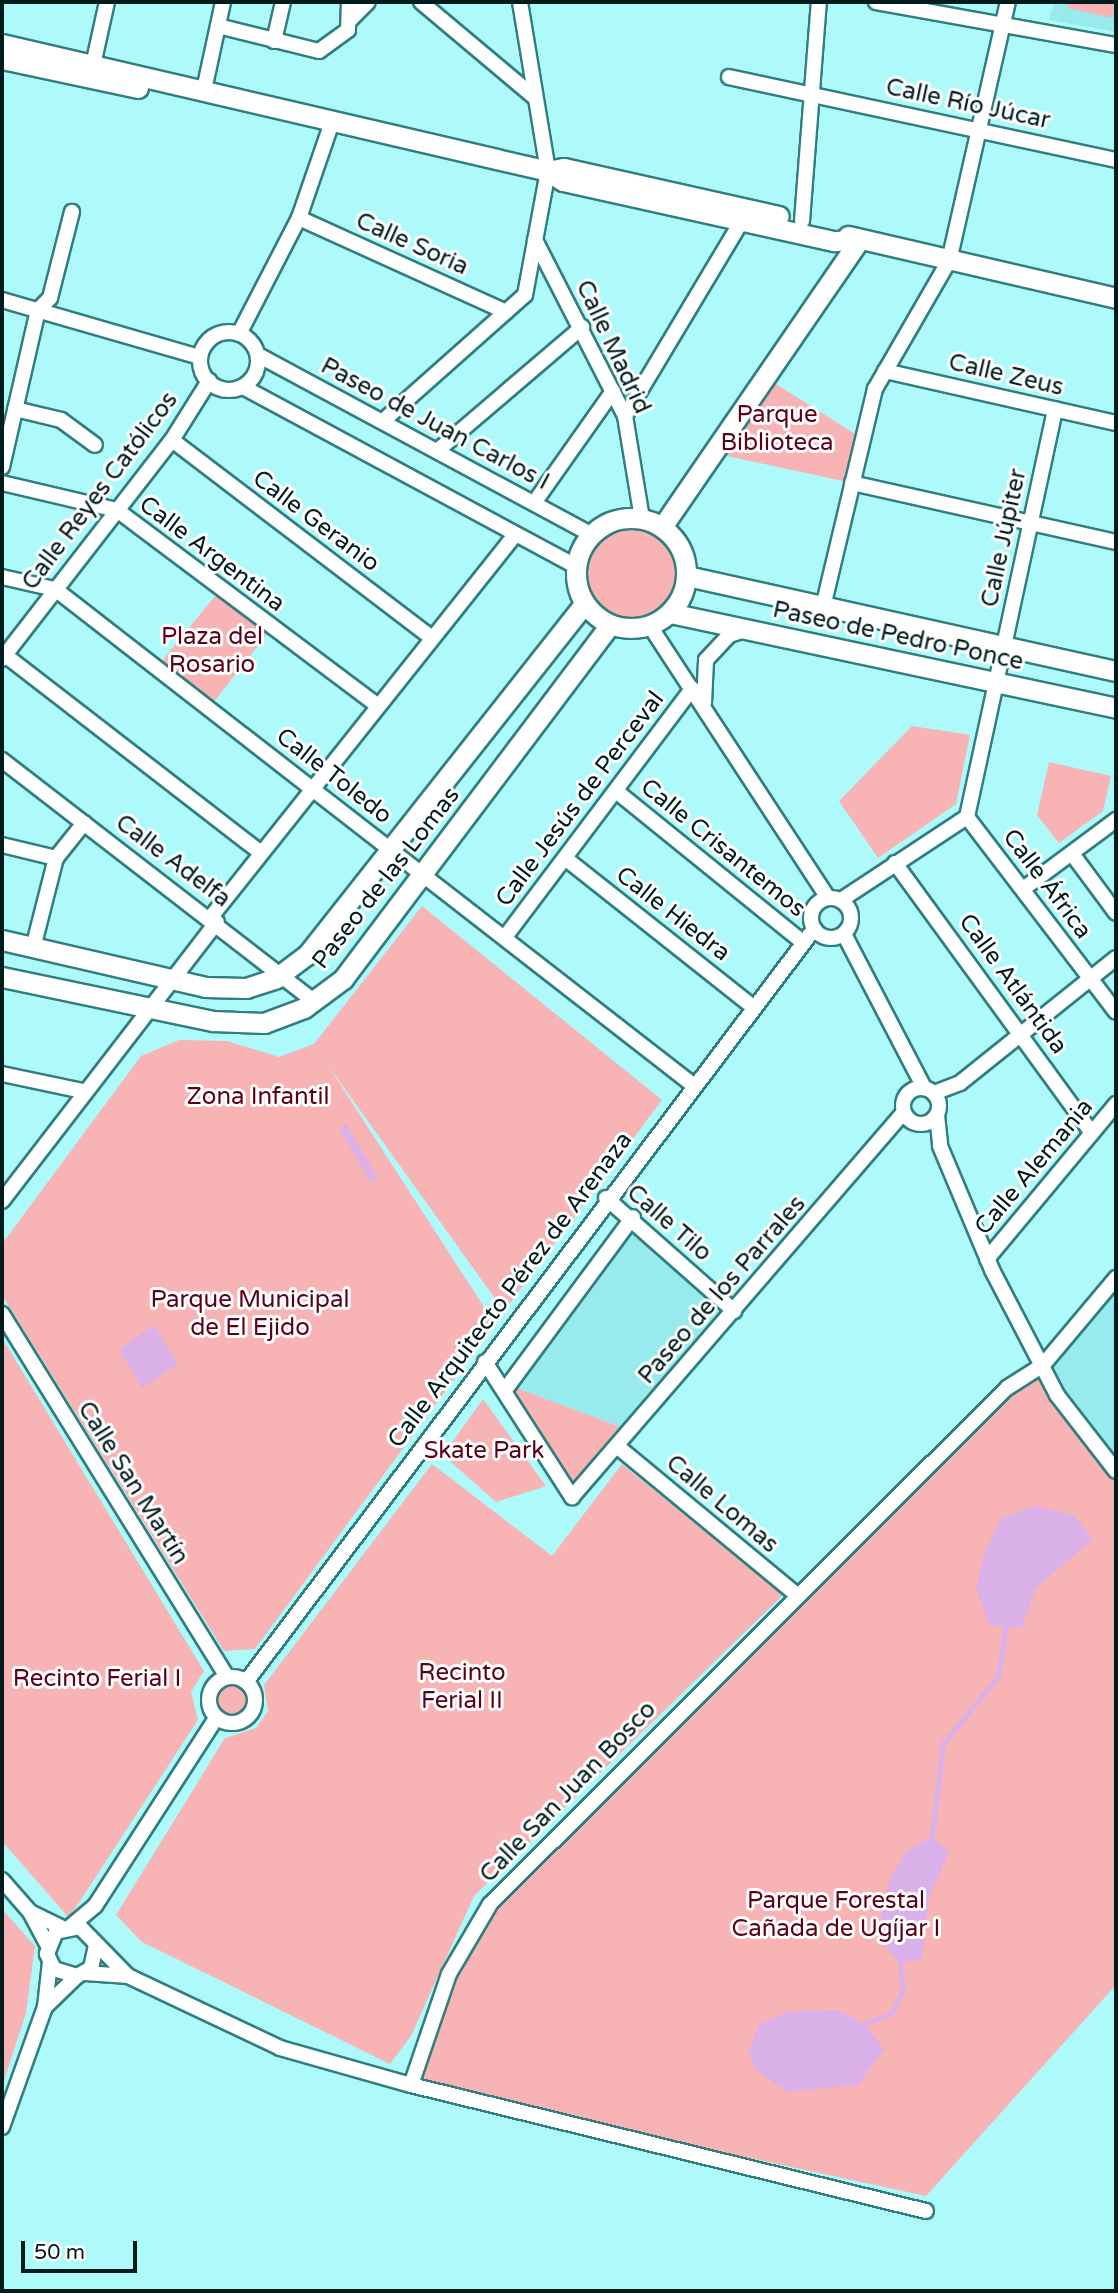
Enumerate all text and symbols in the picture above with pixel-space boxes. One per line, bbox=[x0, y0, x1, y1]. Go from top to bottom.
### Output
street label: Calle Río Júcar bbox=[883, 73, 1053, 135]
street label: Calle Soria bbox=[351, 206, 473, 282]
street label: Calle Madrid bbox=[570, 276, 656, 418]
street label: Calle Zeus bbox=[946, 348, 1066, 402]
street label: Paseo de Juan Carlos I bbox=[316, 352, 554, 496]
street label: Calle Reyes Católicos bbox=[16, 386, 184, 596]
park label: Parque Biblioteca bbox=[721, 401, 833, 457]
street label: Calle Geranio bbox=[247, 464, 385, 578]
street label: Calle Júpiter bbox=[975, 466, 1033, 610]
street label: Calle Argentina bbox=[134, 490, 290, 618]
street label: Paseo de Pedro Ponce bbox=[770, 595, 1026, 677]
park label: Plaza del Rosario bbox=[161, 623, 263, 679]
street label: Calle Jesús de Perceval bbox=[490, 686, 670, 912]
street label: Calle Toledo bbox=[270, 722, 398, 830]
street label: Calle Crisantemos bbox=[635, 773, 811, 923]
street label: Paseo de las Lomas bbox=[306, 781, 466, 975]
street label: Calle Adelfa bbox=[110, 808, 236, 914]
street label: Calle África bbox=[996, 823, 1098, 945]
street label: Calle Hiedra bbox=[610, 860, 736, 968]
street label: Calle Atlántida bbox=[953, 908, 1073, 1060]
park label: Zona Infantil bbox=[187, 1083, 329, 1111]
street label: Calle Alemania bbox=[969, 1093, 1099, 1241]
street label: Calle Arquitecto Pérez de Arenaza bbox=[382, 1126, 638, 1454]
street label: Calle Tilo bbox=[621, 1178, 717, 1268]
street label: Paseo de los Parrales bbox=[632, 1190, 812, 1390]
park label: Parque Municipal de El Ejido bbox=[151, 1286, 349, 1342]
street label: Calle San Martín bbox=[71, 1396, 195, 1570]
park label: Skate Park bbox=[424, 1437, 544, 1465]
street label: Calle Lomas bbox=[660, 1449, 784, 1559]
park label: Recinto Ferial II bbox=[418, 1659, 506, 1715]
park label: Recinto Ferial I bbox=[13, 1665, 181, 1693]
street label: Calle San Juan Bosco bbox=[474, 1695, 662, 1889]
park label: Parque Forestal Cañada de Ugíjar I bbox=[732, 1887, 940, 1943]
scale bar bbox=[24, 2226, 140, 2270]
text: 50 m bbox=[34, 2240, 85, 2265]

